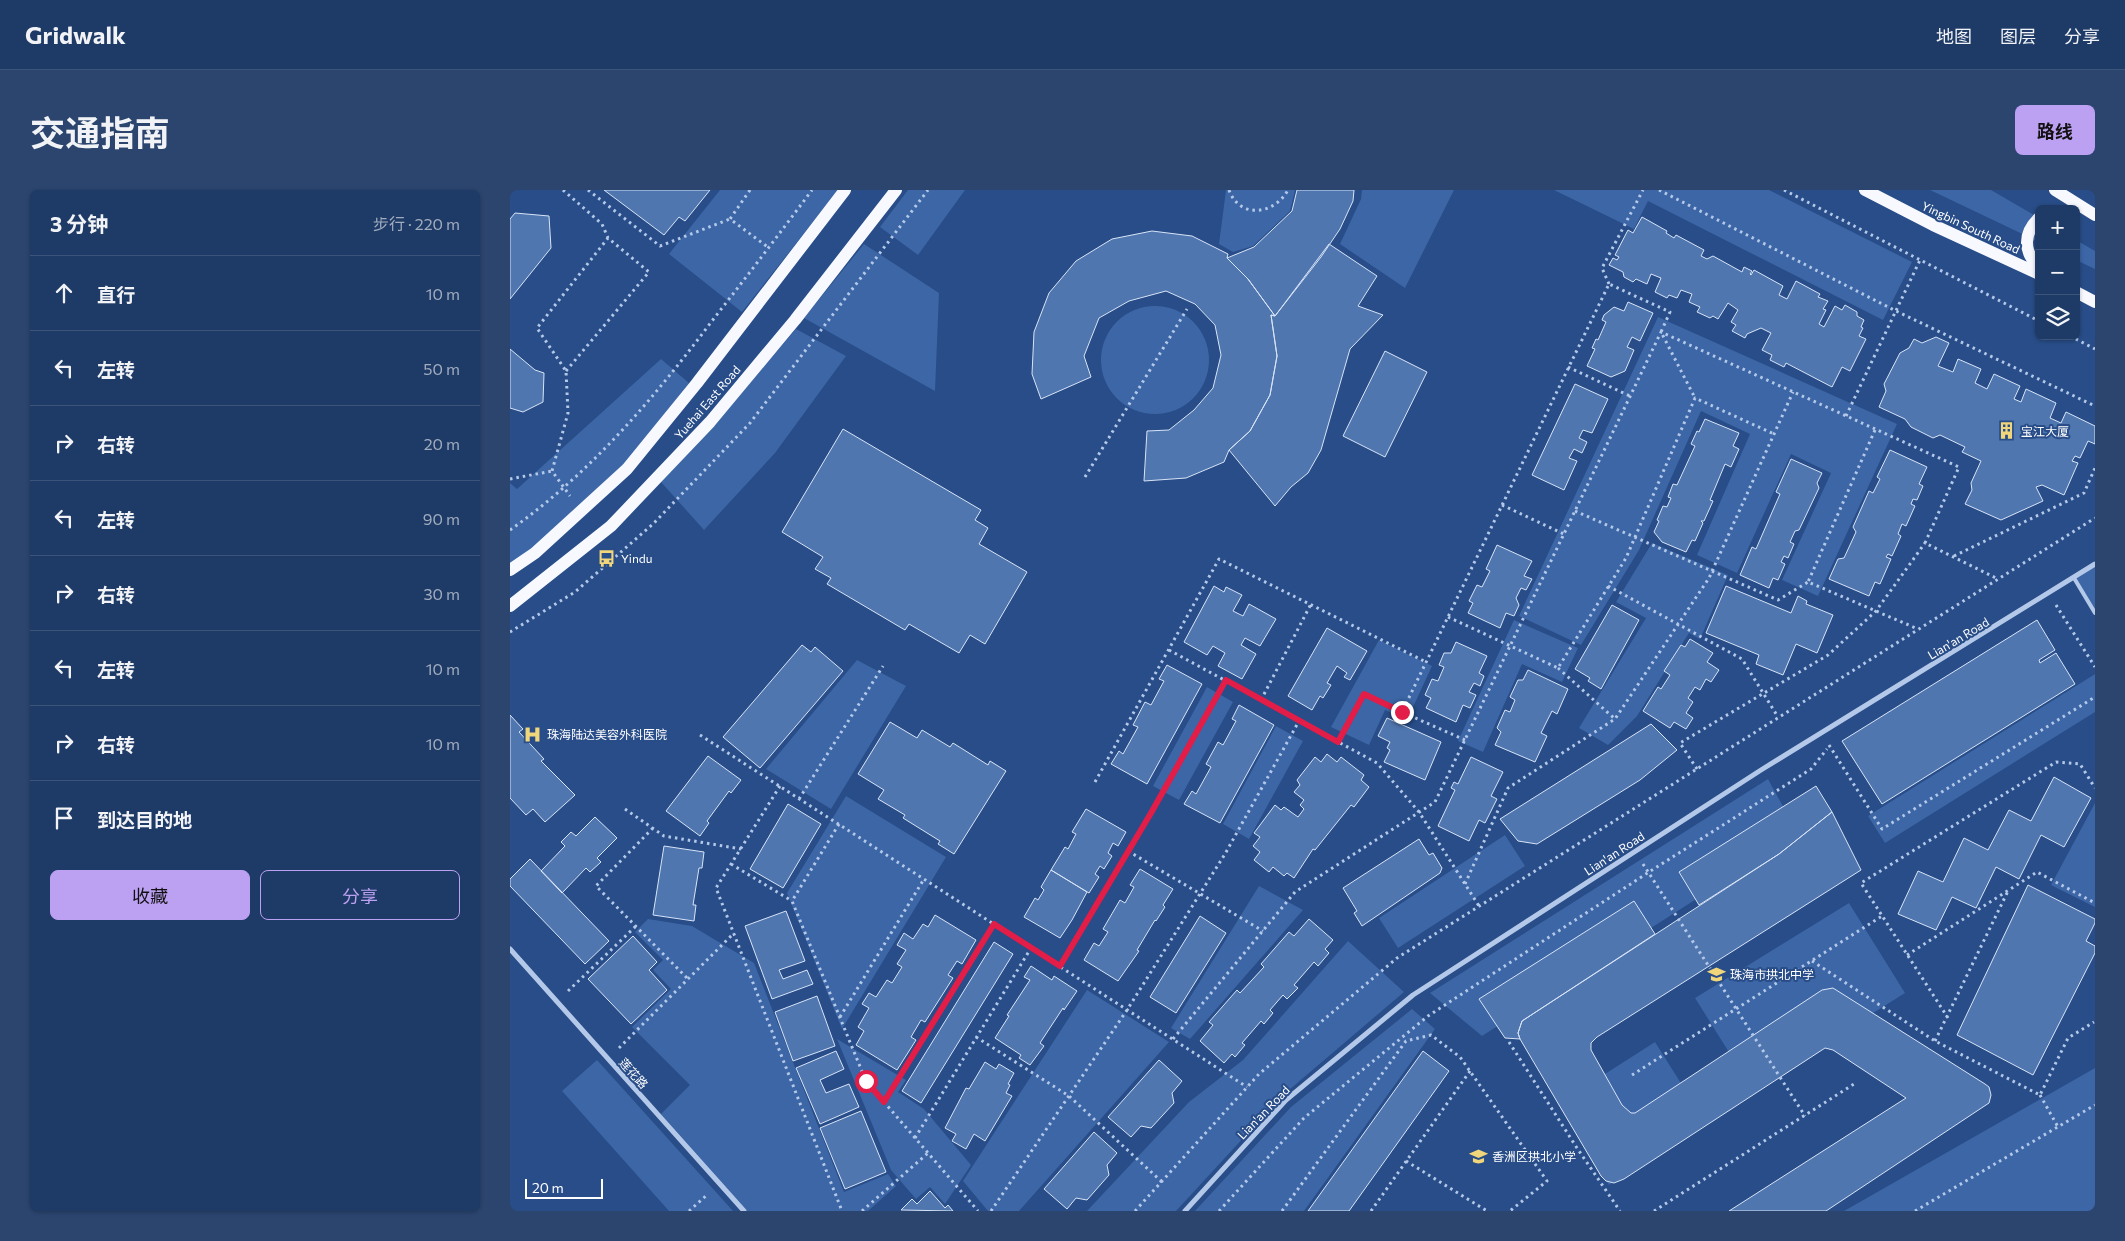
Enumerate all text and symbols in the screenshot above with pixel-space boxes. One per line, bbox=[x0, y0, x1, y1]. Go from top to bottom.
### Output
text: Gridwalk bbox=[25, 20, 126, 49]
text: 地图 bbox=[1936, 25, 1972, 47]
text: 图层 bbox=[2000, 25, 2036, 47]
text: 分享 bbox=[2064, 25, 2100, 47]
button: 路线 bbox=[2015, 105, 2095, 155]
text: 交通指南 bbox=[30, 110, 170, 153]
street label: Yingbin South Road bbox=[1920, 198, 2022, 256]
map controls bbox=[2035, 205, 2080, 340]
button: + bbox=[2035, 205, 2080, 250]
text: 3 分钟 bbox=[50, 211, 108, 236]
text: 步行 · 220 m bbox=[373, 214, 460, 233]
button: − bbox=[2035, 250, 2080, 295]
icon: ahead bbox=[50, 279, 78, 307]
text: 直行 bbox=[97, 283, 135, 306]
text: 10 m bbox=[426, 284, 460, 303]
button: layers bbox=[2035, 295, 2080, 340]
icon: left bbox=[50, 354, 78, 382]
text: 左转 bbox=[97, 358, 135, 381]
text: 50 m bbox=[423, 359, 460, 378]
street label: Yuehai East Road bbox=[671, 362, 743, 442]
building icon: 宝江大厦 bbox=[1997, 421, 2017, 441]
place label: 宝江大厦 bbox=[2021, 424, 2069, 438]
icon: right bbox=[50, 429, 78, 457]
text: 右转 bbox=[97, 433, 135, 456]
text: 20 m bbox=[424, 434, 460, 453]
icon: left bbox=[50, 504, 78, 532]
text: 左转 bbox=[97, 508, 135, 531]
text: 90 m bbox=[423, 509, 460, 528]
bus stop icon: Yindu bbox=[597, 548, 617, 568]
place label: Yindu bbox=[621, 551, 652, 565]
icon: right bbox=[50, 579, 78, 607]
text: 右转 bbox=[97, 583, 135, 606]
text: 30 m bbox=[423, 584, 460, 603]
street label: Lian'an Road bbox=[1925, 614, 1991, 662]
icon: left bbox=[50, 654, 78, 682]
text: 左转 bbox=[97, 658, 135, 681]
text: 10 m bbox=[426, 659, 460, 678]
route end bbox=[1391, 701, 1414, 724]
hospital icon: 珠海陆达美容外科医院 bbox=[523, 724, 543, 744]
place label: 珠海陆达美容外科医院 bbox=[547, 727, 667, 741]
icon: right bbox=[50, 729, 78, 757]
text: 右转 bbox=[97, 733, 135, 756]
text: 10 m bbox=[426, 734, 460, 753]
icon: arrive bbox=[50, 804, 78, 832]
text: 到达目的地 bbox=[97, 808, 192, 831]
street label: Lian'an Road bbox=[1581, 828, 1647, 878]
button: 收藏 bbox=[50, 870, 250, 920]
button: 分享 bbox=[260, 870, 460, 920]
school or university icon: 珠海市拱北中学 bbox=[1706, 964, 1726, 984]
place label: 珠海市拱北中学 bbox=[1730, 967, 1814, 981]
street label: 莲花路 bbox=[617, 1055, 651, 1091]
route start bbox=[855, 1070, 878, 1093]
street label: Lian'an Road bbox=[1234, 1082, 1292, 1142]
school or university icon: 香洲区拱北小学 bbox=[1468, 1146, 1488, 1166]
place label: 香洲区拱北小学 bbox=[1492, 1149, 1576, 1163]
scale bar bbox=[525, 1176, 602, 1199]
text: 20 m bbox=[532, 1179, 564, 1196]

